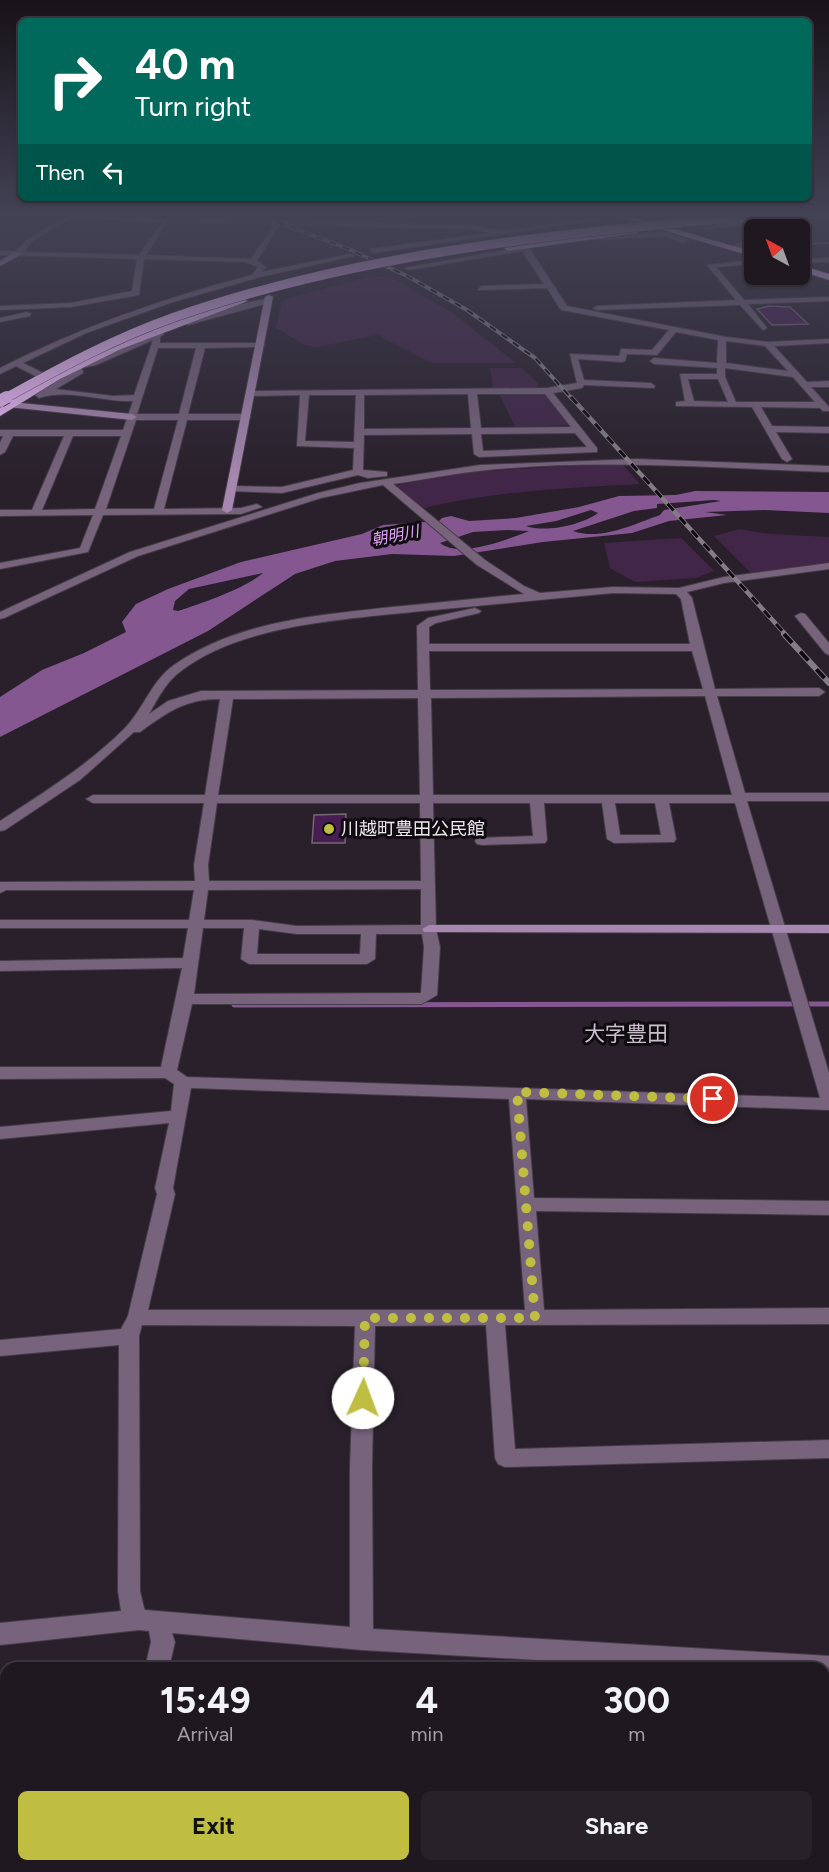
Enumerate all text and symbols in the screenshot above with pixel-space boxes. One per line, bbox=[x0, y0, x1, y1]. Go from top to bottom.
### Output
text: 40 m bbox=[135, 39, 235, 90]
icon: right bbox=[36, 42, 114, 120]
text: Turn right bbox=[135, 90, 251, 123]
icon: left bbox=[97, 156, 130, 189]
text: Then bbox=[36, 159, 85, 186]
north arrow bbox=[744, 219, 810, 285]
map controls bbox=[744, 219, 810, 285]
water label: 朝明川 bbox=[370, 521, 422, 549]
place label: 川越町豊田公民館 bbox=[341, 818, 485, 840]
marker: 川越町豊田公民館 bbox=[322, 822, 336, 836]
district label: 大字豊田 bbox=[584, 1021, 668, 1046]
pin bbox=[687, 1073, 738, 1124]
icon: arrive bbox=[696, 1082, 729, 1115]
position arrow bbox=[331, 1366, 395, 1430]
text: 15:49 bbox=[160, 1679, 251, 1722]
text: 4 bbox=[416, 1679, 438, 1722]
text: 300 bbox=[603, 1679, 670, 1722]
text: Arrival bbox=[177, 1722, 234, 1746]
text: min bbox=[411, 1722, 443, 1746]
text: m bbox=[628, 1722, 645, 1746]
button: Exit bbox=[18, 1791, 409, 1860]
button: Share bbox=[421, 1791, 812, 1860]

